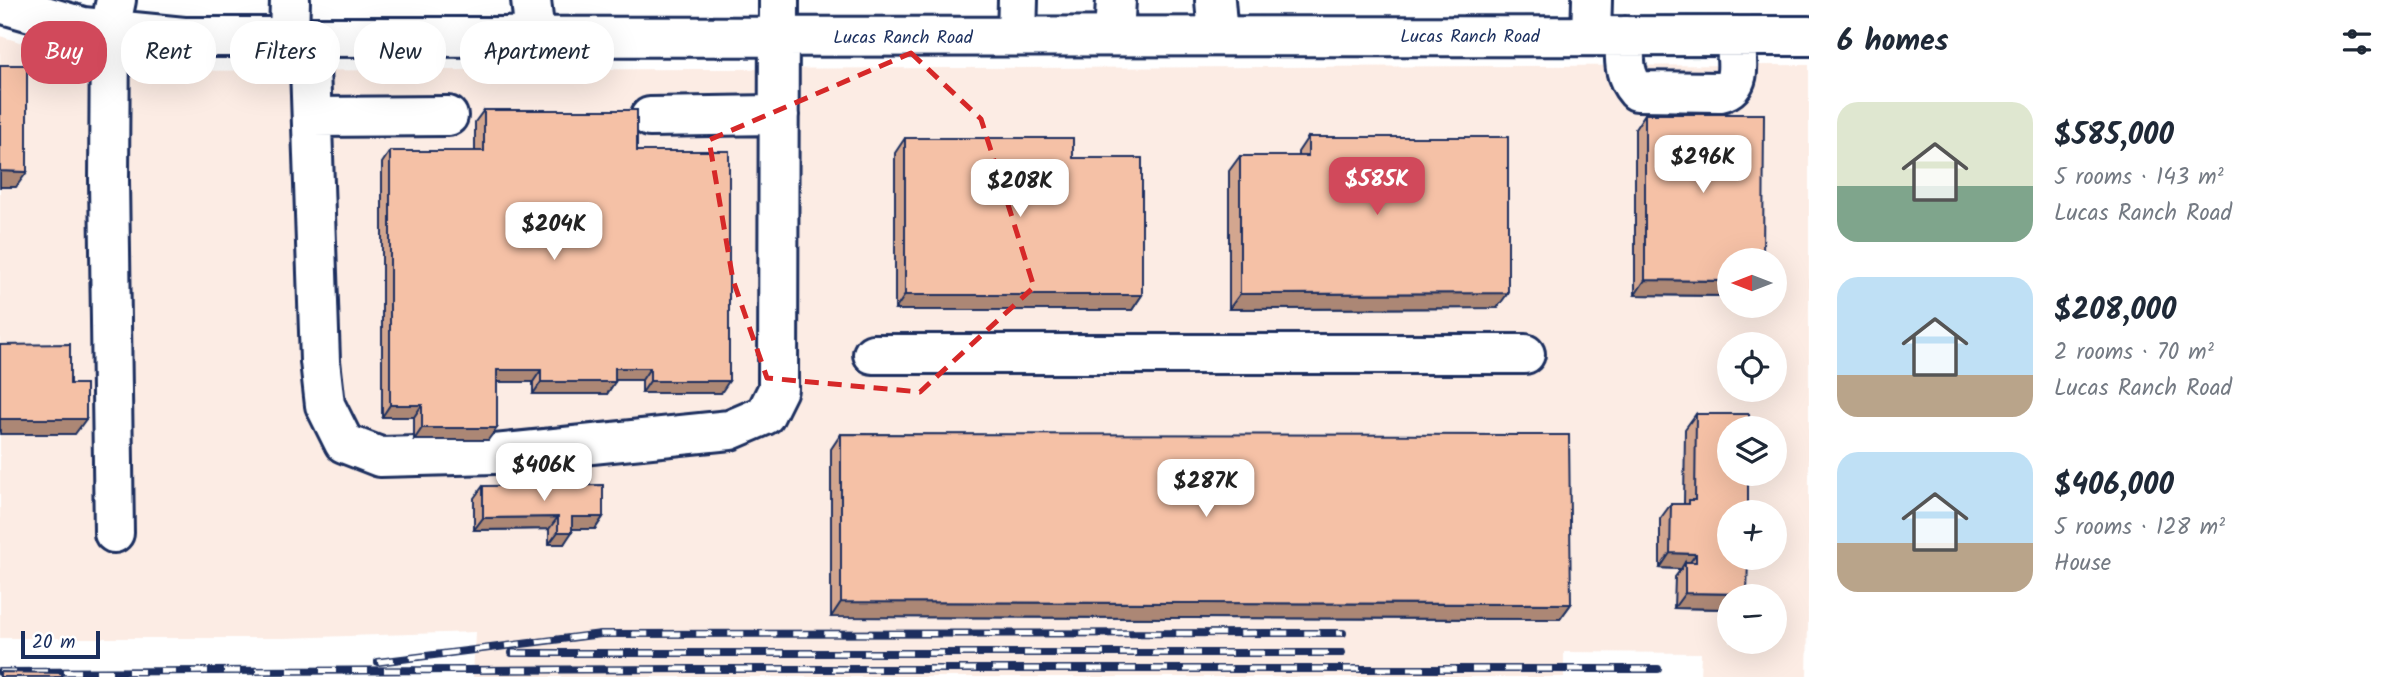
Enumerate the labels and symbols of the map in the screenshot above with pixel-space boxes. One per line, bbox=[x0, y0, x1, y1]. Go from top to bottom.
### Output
street label: Lucas Ranch Road bbox=[1400, 23, 1541, 52]
street label: Lucas Ranch Road bbox=[833, 24, 974, 53]
pin: $296K bbox=[1654, 136, 1752, 195]
pin: $585K bbox=[1328, 158, 1426, 217]
pin: $208K bbox=[971, 160, 1069, 219]
pin: $204K bbox=[505, 202, 603, 262]
north arrow bbox=[1717, 248, 1787, 318]
pin: $406K bbox=[495, 444, 593, 503]
pin: $287K bbox=[1157, 460, 1255, 519]
scale bar bbox=[21, 628, 100, 660]

